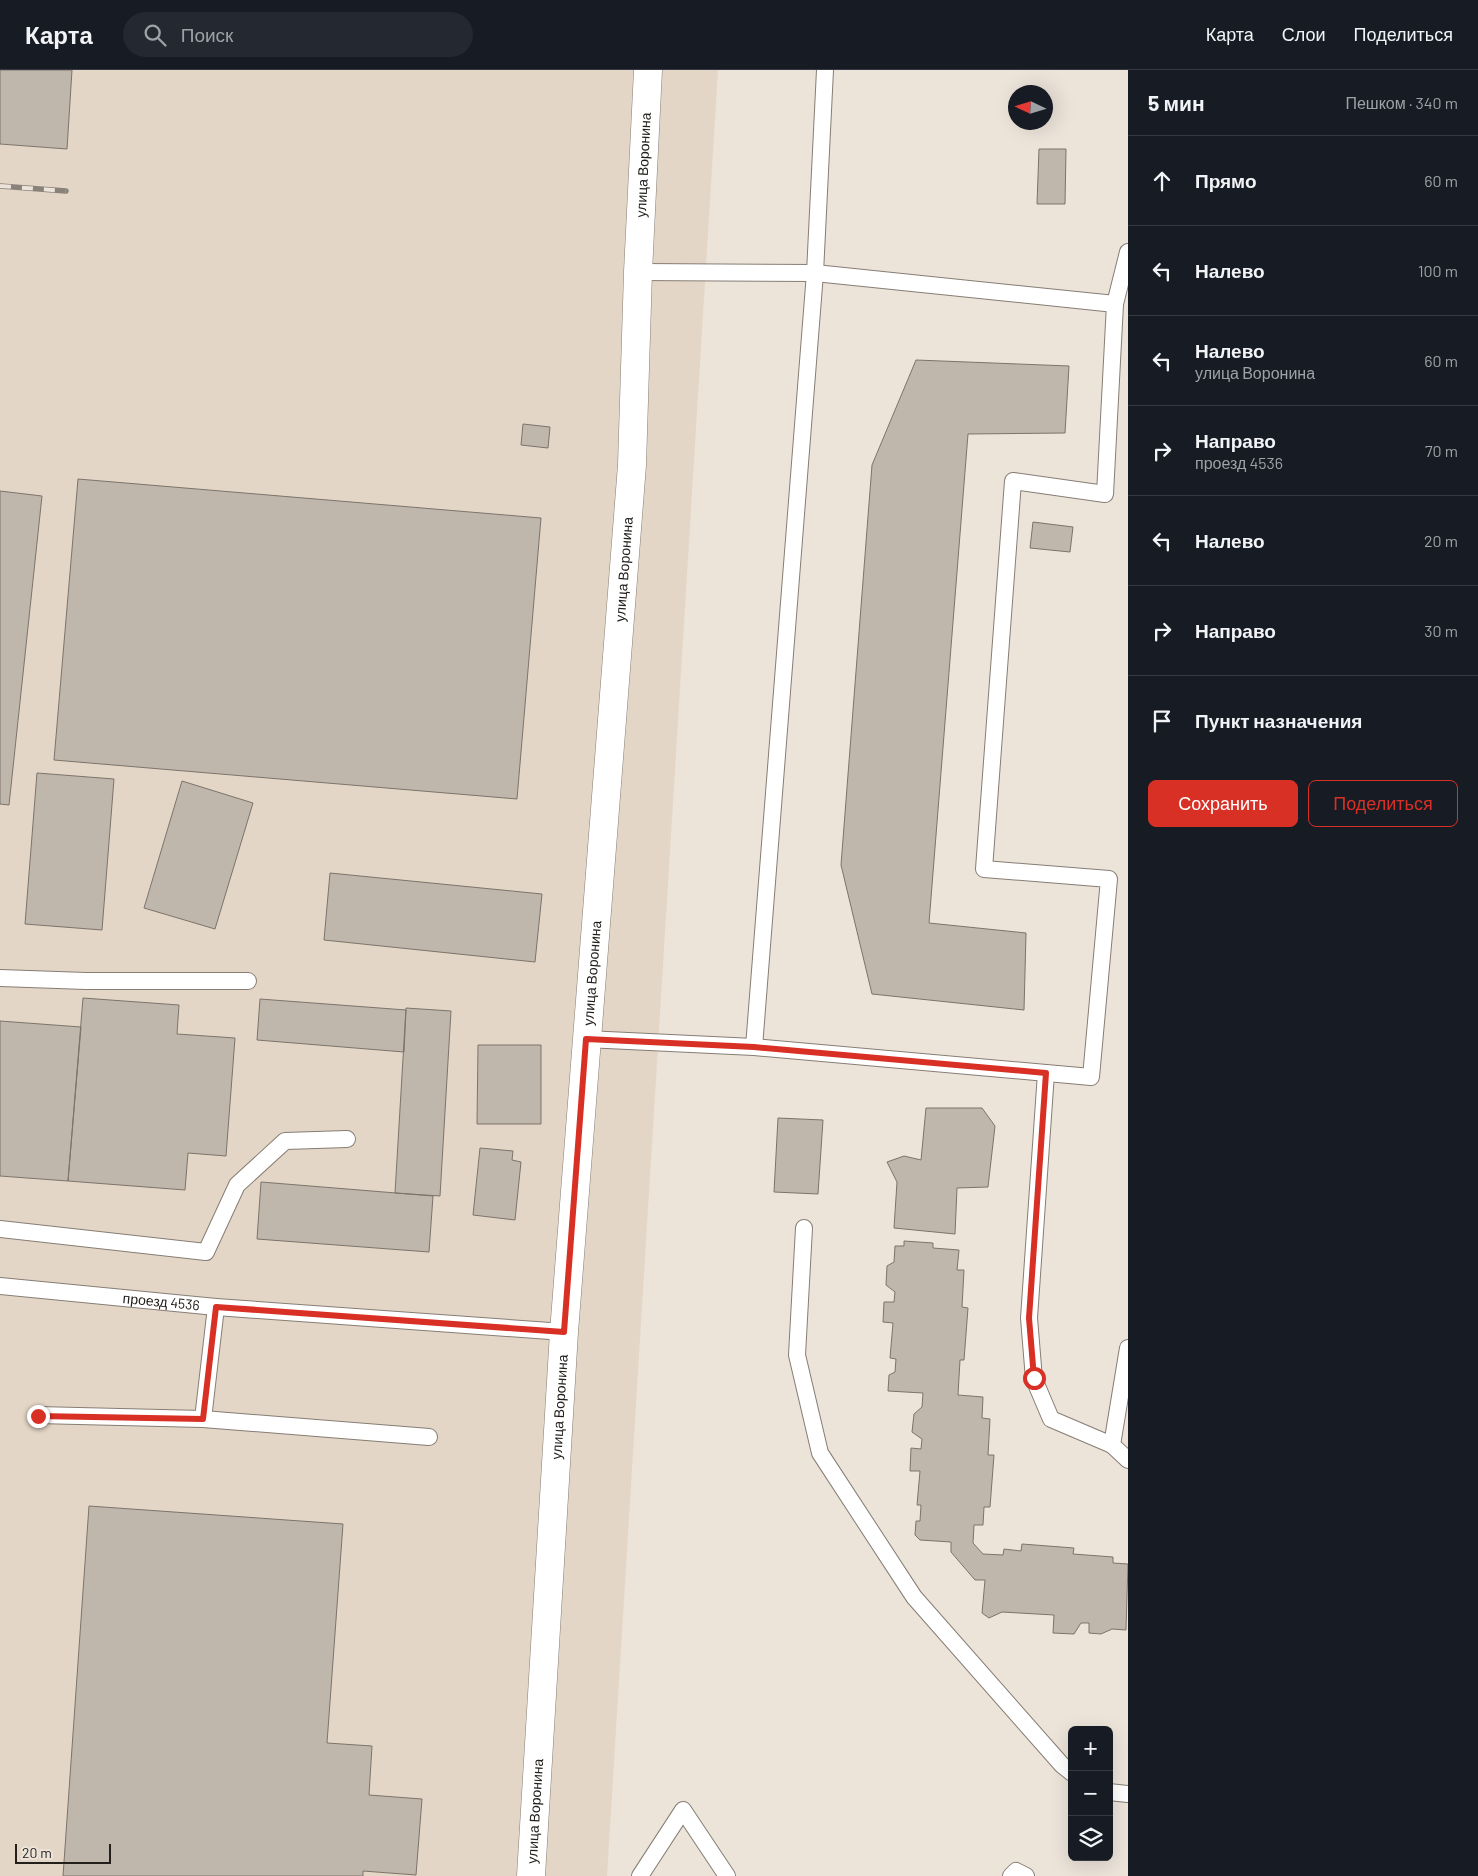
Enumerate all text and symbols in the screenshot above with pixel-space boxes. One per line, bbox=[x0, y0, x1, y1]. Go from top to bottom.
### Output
search box bbox=[123, 12, 473, 57]
text: Карта bbox=[25, 20, 93, 49]
icon: search bbox=[141, 21, 169, 49]
text: Поиск bbox=[181, 23, 233, 46]
text: Карта bbox=[1206, 23, 1254, 45]
text: Слои bbox=[1282, 23, 1326, 45]
text: Поделиться bbox=[1354, 23, 1453, 45]
north arrow bbox=[1008, 85, 1053, 130]
text: 5 мин bbox=[1148, 90, 1205, 115]
text: Пешком · 340 m bbox=[1345, 93, 1458, 112]
street label: улица Воронина bbox=[632, 112, 654, 218]
icon: ahead bbox=[1148, 167, 1176, 195]
text: Прямо bbox=[1195, 169, 1257, 192]
text: 60 m bbox=[1424, 171, 1458, 190]
icon: left bbox=[1148, 257, 1176, 285]
text: Налево bbox=[1195, 259, 1265, 282]
text: 100 m bbox=[1418, 261, 1458, 280]
text: Налево bbox=[1195, 339, 1265, 362]
icon: left bbox=[1148, 347, 1176, 375]
text: 60 m bbox=[1424, 351, 1458, 370]
text: улица Воронина bbox=[1195, 363, 1315, 382]
text: Направо bbox=[1195, 429, 1276, 452]
icon: right bbox=[1148, 437, 1176, 465]
text: 70 m bbox=[1425, 441, 1458, 460]
text: проезд 4536 bbox=[1195, 453, 1283, 472]
street label: улица Воронина bbox=[611, 516, 636, 622]
icon: left bbox=[1148, 527, 1176, 555]
text: Налево bbox=[1195, 529, 1265, 552]
text: 20 m bbox=[1424, 531, 1458, 550]
icon: right bbox=[1148, 617, 1176, 645]
text: Направо bbox=[1195, 619, 1276, 642]
text: 30 m bbox=[1424, 621, 1458, 640]
icon: arrive bbox=[1148, 707, 1176, 735]
text: Пункт назначения bbox=[1195, 709, 1362, 732]
button: Сохранить bbox=[1148, 780, 1298, 827]
button: Поделиться bbox=[1308, 780, 1458, 827]
street label: улица Воронина bbox=[579, 920, 604, 1026]
street label: проезд 4536 bbox=[122, 1289, 200, 1313]
street label: улица Воронина bbox=[547, 1354, 571, 1460]
route start bbox=[1023, 1367, 1046, 1390]
route end bbox=[27, 1405, 50, 1428]
map controls bbox=[1068, 1726, 1113, 1861]
button: + bbox=[1068, 1726, 1113, 1771]
street label: улица Воронина bbox=[523, 1758, 546, 1864]
button: − bbox=[1068, 1771, 1113, 1816]
button: layers bbox=[1068, 1816, 1113, 1861]
scale bar bbox=[15, 1841, 111, 1864]
text: 20 m bbox=[22, 1844, 52, 1861]

